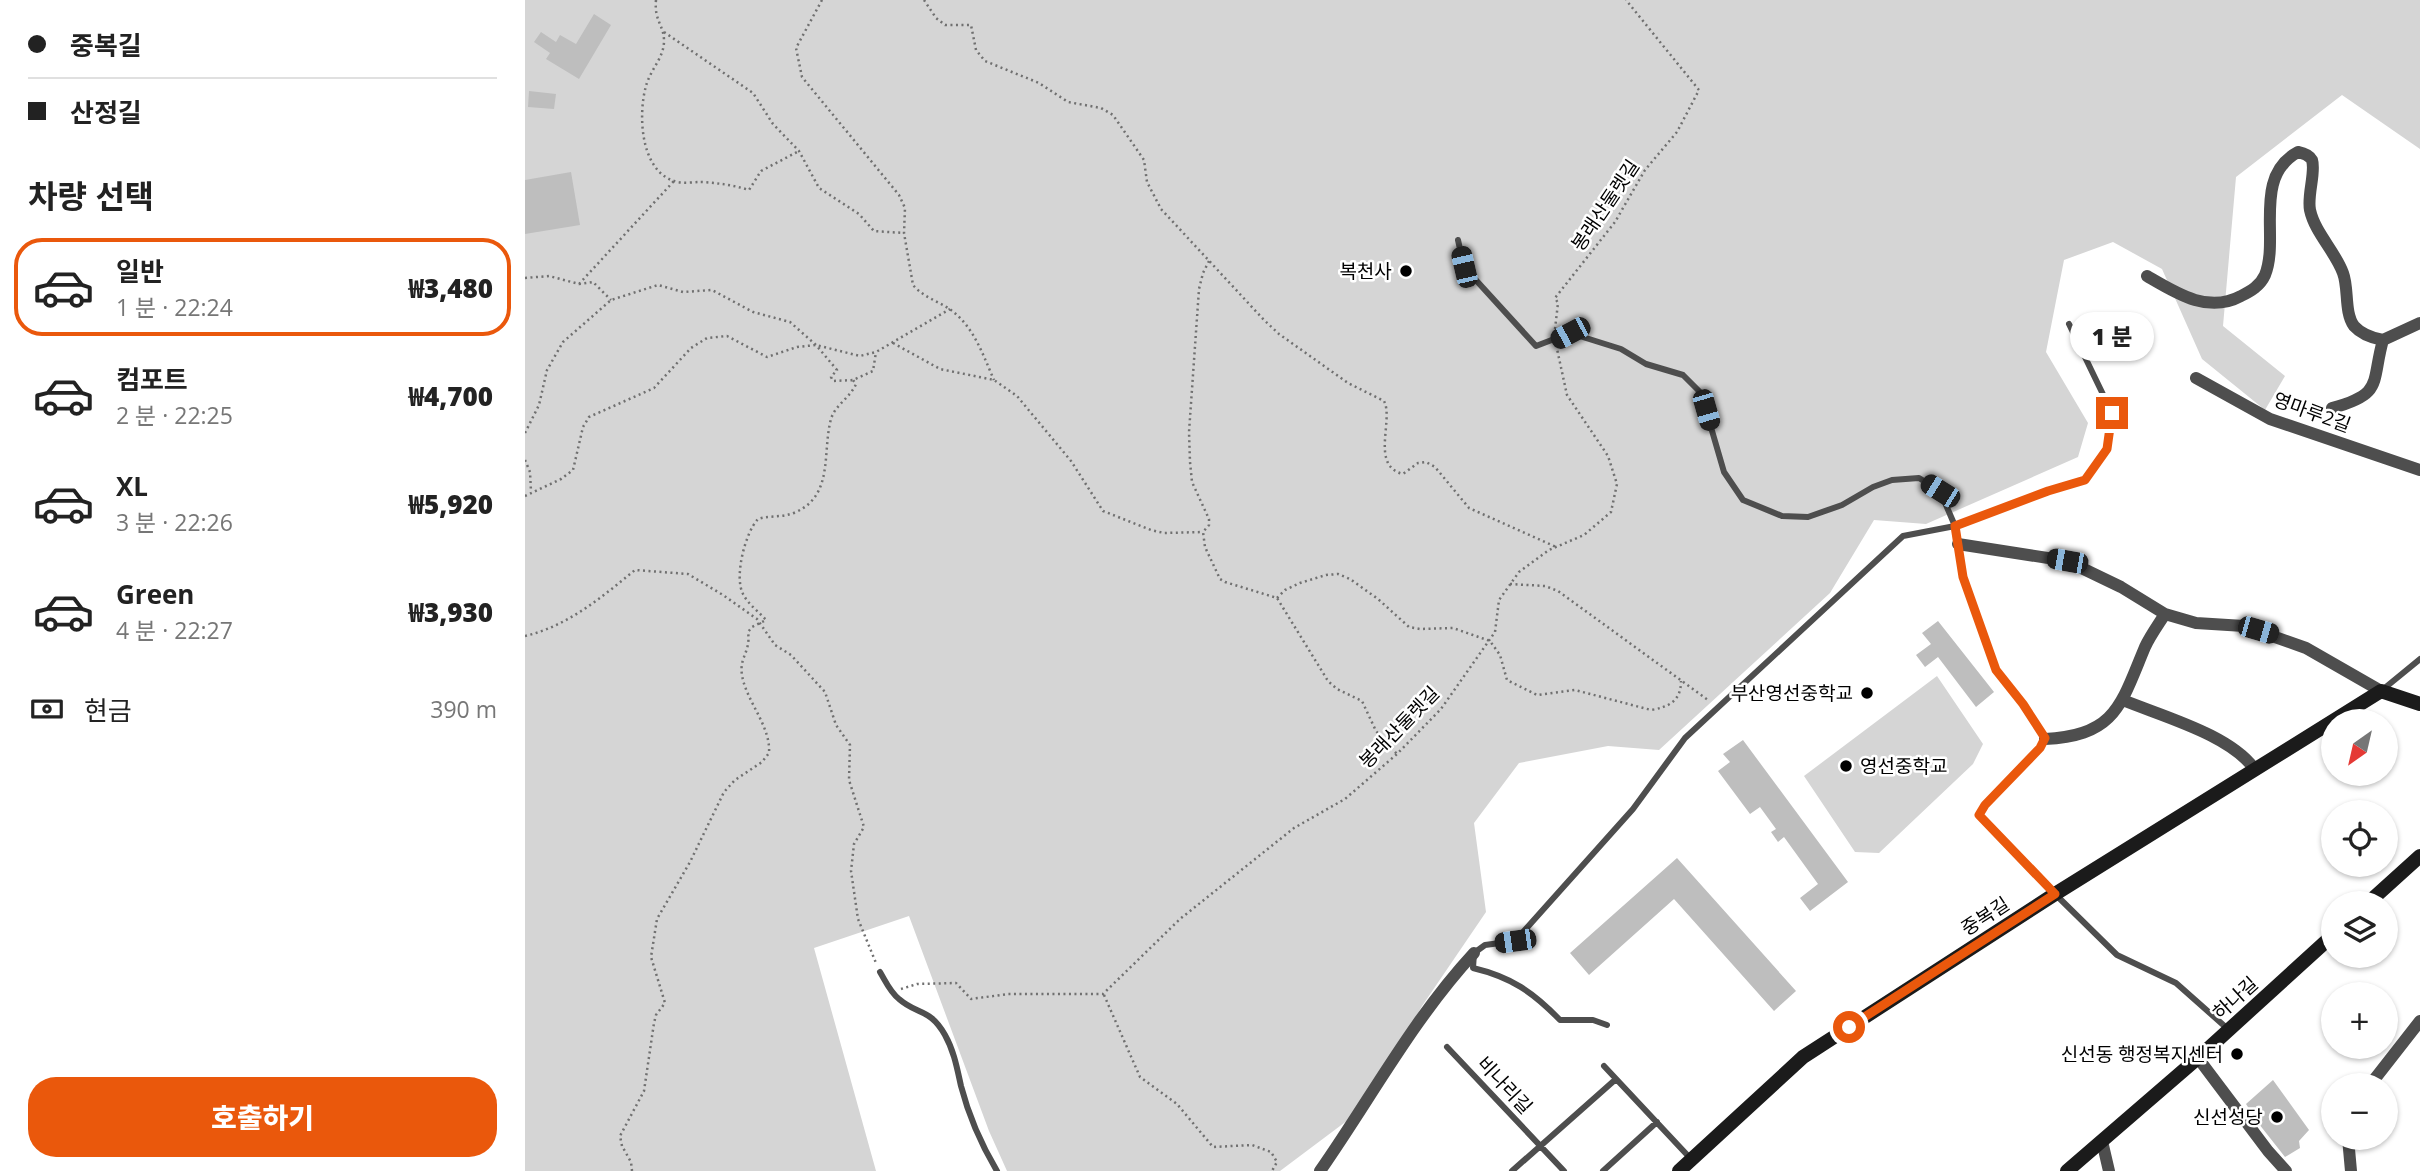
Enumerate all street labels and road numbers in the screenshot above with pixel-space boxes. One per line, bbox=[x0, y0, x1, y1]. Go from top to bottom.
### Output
street label: 봉래산둘렛길 bbox=[1565, 154, 1645, 256]
street label: 영마루2길 bbox=[2270, 386, 2354, 438]
street label: 봉래산둘렛길 bbox=[1353, 680, 1445, 774]
street label: 중복길 bbox=[1956, 891, 2014, 941]
street label: 하나길 bbox=[2207, 971, 2263, 1025]
street label: 비나리길 bbox=[1472, 1051, 1538, 1119]

